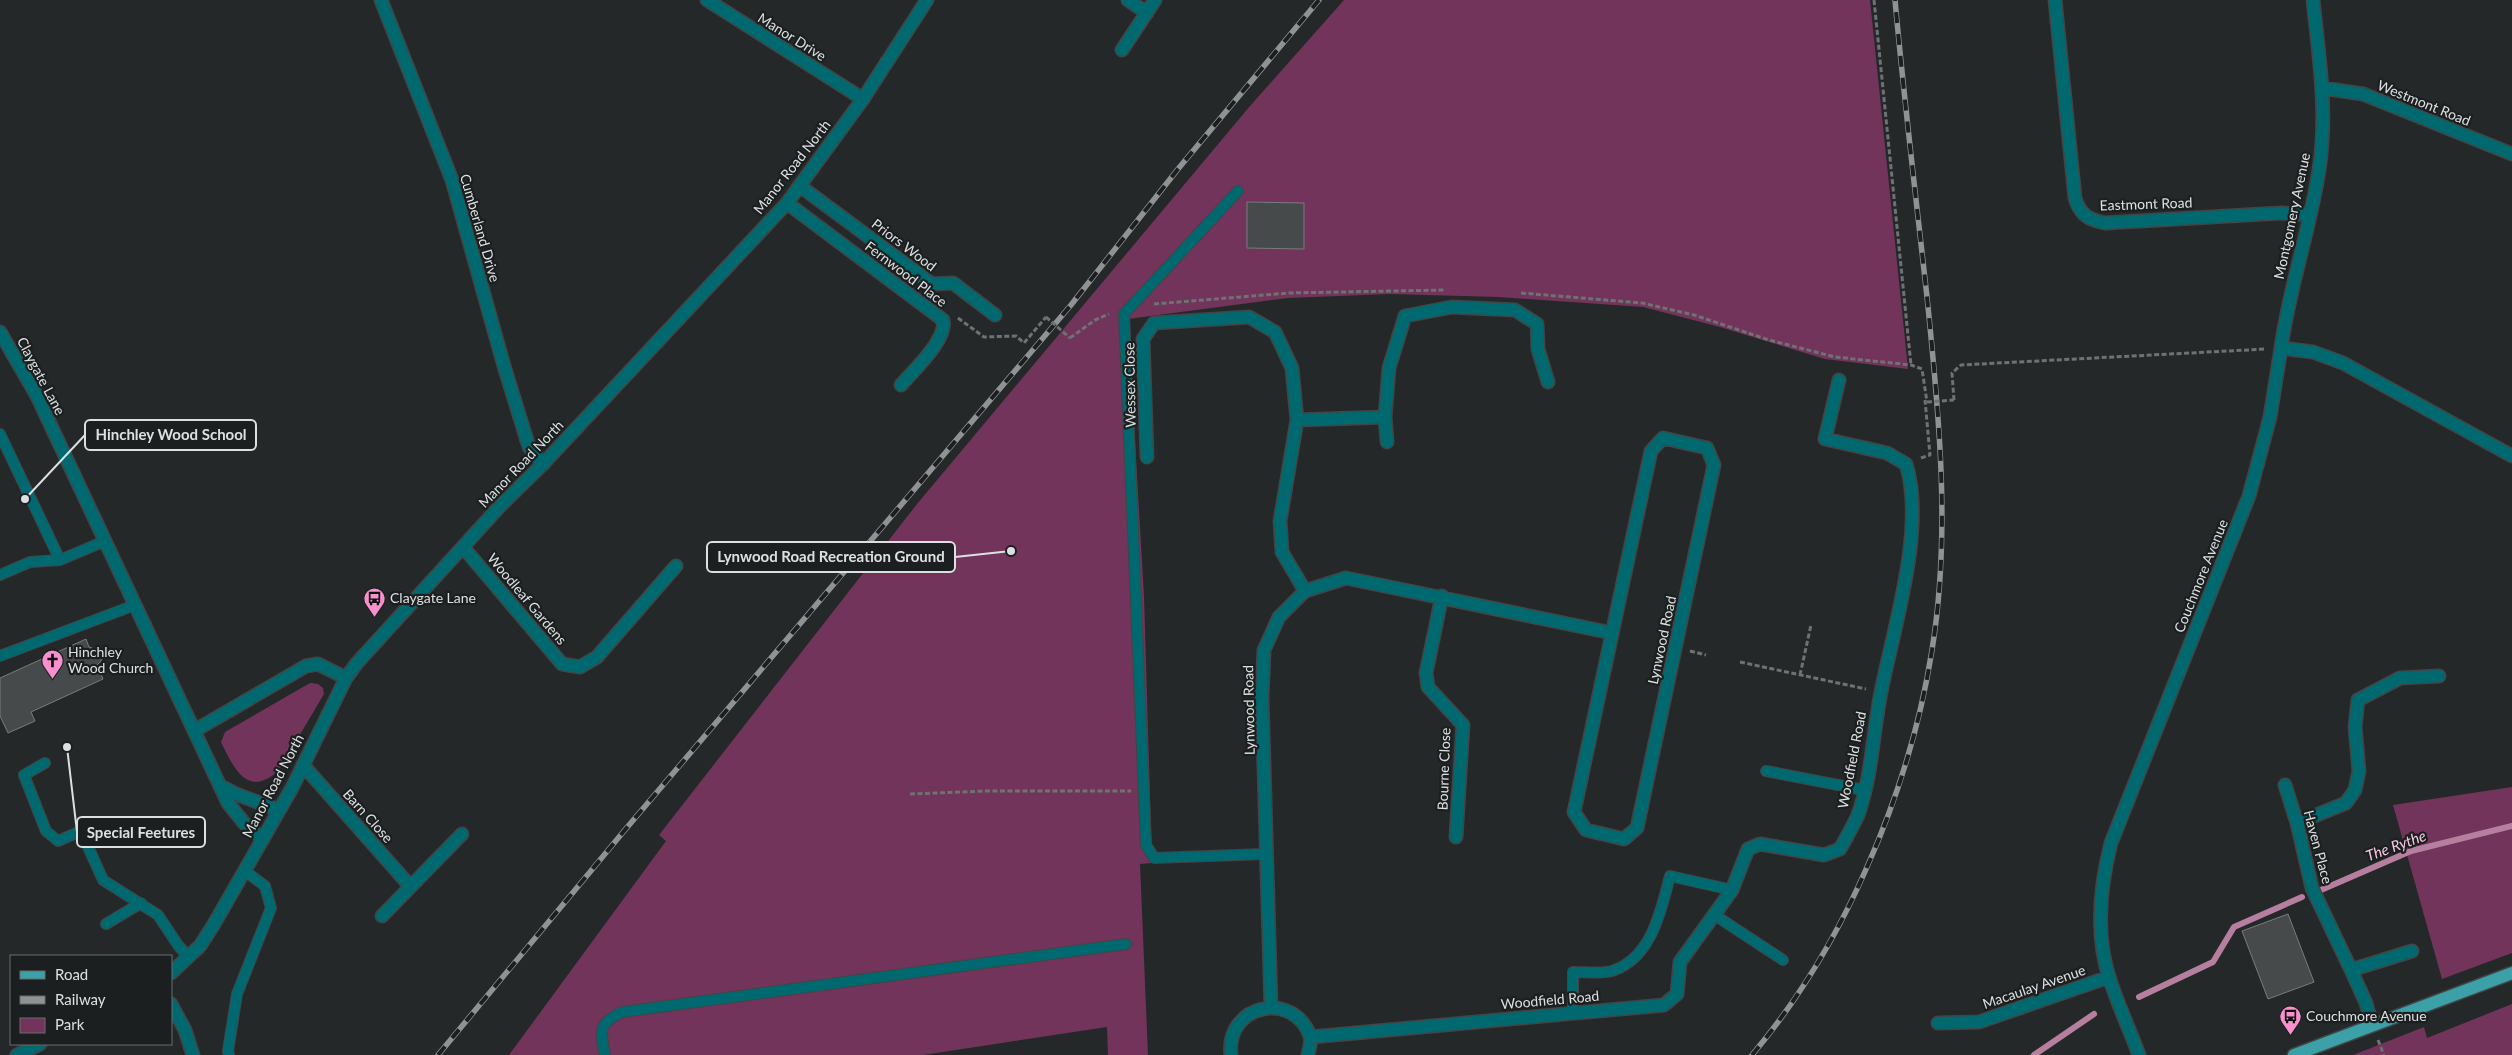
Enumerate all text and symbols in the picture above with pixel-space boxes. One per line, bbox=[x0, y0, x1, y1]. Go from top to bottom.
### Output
street label: Manor Drive bbox=[755, 9, 830, 64]
street label: Westmont Road bbox=[2375, 76, 2473, 129]
street label: Manor Road North bbox=[750, 116, 834, 217]
street label: Montgomery Avenue bbox=[2270, 151, 2313, 281]
street label: Cumberland Drive bbox=[457, 172, 504, 284]
street label: Eastmont Road bbox=[2099, 193, 2193, 214]
street label: Priors Wood bbox=[869, 215, 940, 274]
street label: Fernwood Place bbox=[862, 237, 951, 310]
street label: Claygate Lane bbox=[14, 334, 69, 418]
street label: Wessex Close bbox=[1120, 342, 1139, 428]
street label: Manor Road North bbox=[475, 416, 567, 511]
callout: Hinchley Wood School bbox=[85, 420, 256, 450]
text: Hinchley Wood School bbox=[95, 425, 247, 443]
street label: Couchmore Avenue bbox=[2170, 517, 2231, 635]
callout: Lynwood Road Recreation Ground bbox=[707, 542, 955, 572]
text: Lynwood Road Recreation Ground bbox=[717, 547, 945, 565]
street label: Woodleaf Gardens bbox=[484, 549, 571, 648]
bus stop icon: Claygate Lane bbox=[362, 586, 386, 617]
place label: Claygate Lane bbox=[390, 589, 476, 606]
street label: Lynwood Road bbox=[1644, 594, 1679, 686]
place label: Hinchley Wood Church bbox=[68, 643, 153, 676]
church icon: Hinchley Wood Church bbox=[40, 648, 64, 679]
street label: Lynwood Road bbox=[1239, 665, 1258, 755]
street label: Woodfield Road bbox=[1834, 710, 1869, 810]
street label: Bourne Close bbox=[1434, 727, 1453, 811]
street label: Manor Road North bbox=[238, 731, 307, 840]
street label: Barn Close bbox=[340, 785, 397, 846]
street label: Haven Place bbox=[2300, 808, 2336, 886]
callout: Special Feetures bbox=[77, 817, 205, 847]
text: Special Feetures bbox=[87, 823, 196, 841]
water label: The Rythe bbox=[2363, 826, 2428, 864]
legend bbox=[10, 955, 172, 1045]
street label: Macaulay Avenue bbox=[1980, 961, 2087, 1012]
text: Road bbox=[55, 965, 88, 983]
street label: Woodfield Road bbox=[1500, 987, 1600, 1012]
text: Railway bbox=[55, 990, 106, 1008]
bus stop icon: Couchmore Avenue bbox=[2278, 1004, 2302, 1035]
place label: Couchmore Avenue bbox=[2306, 1007, 2427, 1024]
text: Park bbox=[55, 1015, 85, 1033]

